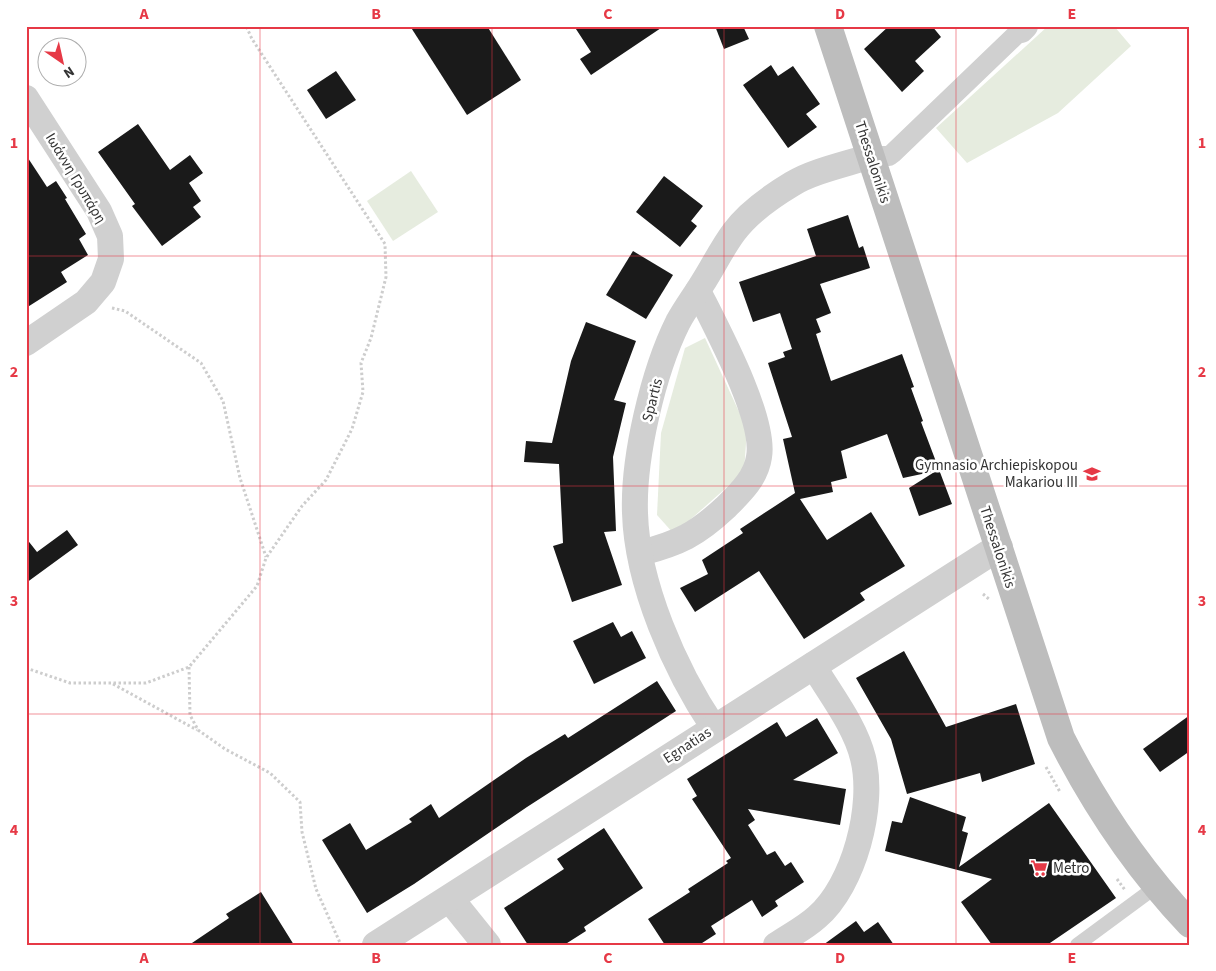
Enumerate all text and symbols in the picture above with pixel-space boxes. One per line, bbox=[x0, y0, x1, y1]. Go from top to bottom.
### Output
text: A bbox=[138, 3, 149, 25]
text: B bbox=[371, 3, 381, 25]
text: C bbox=[603, 3, 613, 25]
text: D bbox=[835, 3, 845, 25]
text: E bbox=[1068, 3, 1076, 25]
north arrow bbox=[38, 38, 88, 88]
text: N bbox=[59, 61, 78, 83]
street label: Thessalonikis bbox=[849, 118, 896, 206]
street label: Ιωάννη Γρυπάρη bbox=[40, 129, 111, 228]
text: 1 bbox=[10, 132, 18, 154]
text: 1 bbox=[1198, 132, 1206, 154]
text: 2 bbox=[10, 361, 18, 383]
text: 2 bbox=[1198, 361, 1206, 383]
street label: Spartis bbox=[637, 376, 668, 424]
place label: Gymnasio Archiepiskopou Makariou III bbox=[915, 455, 1078, 493]
school or university icon: Gymnasio Archiepiskopou Makariou III bbox=[1082, 464, 1102, 484]
street label: Thessalonikis bbox=[974, 503, 1021, 591]
text: 3 bbox=[10, 590, 18, 612]
text: 3 bbox=[1198, 590, 1206, 612]
street label: Egnatias bbox=[659, 722, 715, 769]
text: 4 bbox=[10, 819, 19, 841]
text: 4 bbox=[1198, 819, 1207, 841]
supermarket icon: Metro bbox=[1029, 858, 1049, 878]
place label: Metro bbox=[1053, 858, 1089, 879]
text: A bbox=[138, 947, 149, 969]
text: B bbox=[371, 947, 381, 969]
text: C bbox=[603, 947, 613, 969]
text: D bbox=[835, 947, 845, 969]
text: E bbox=[1068, 947, 1076, 969]

